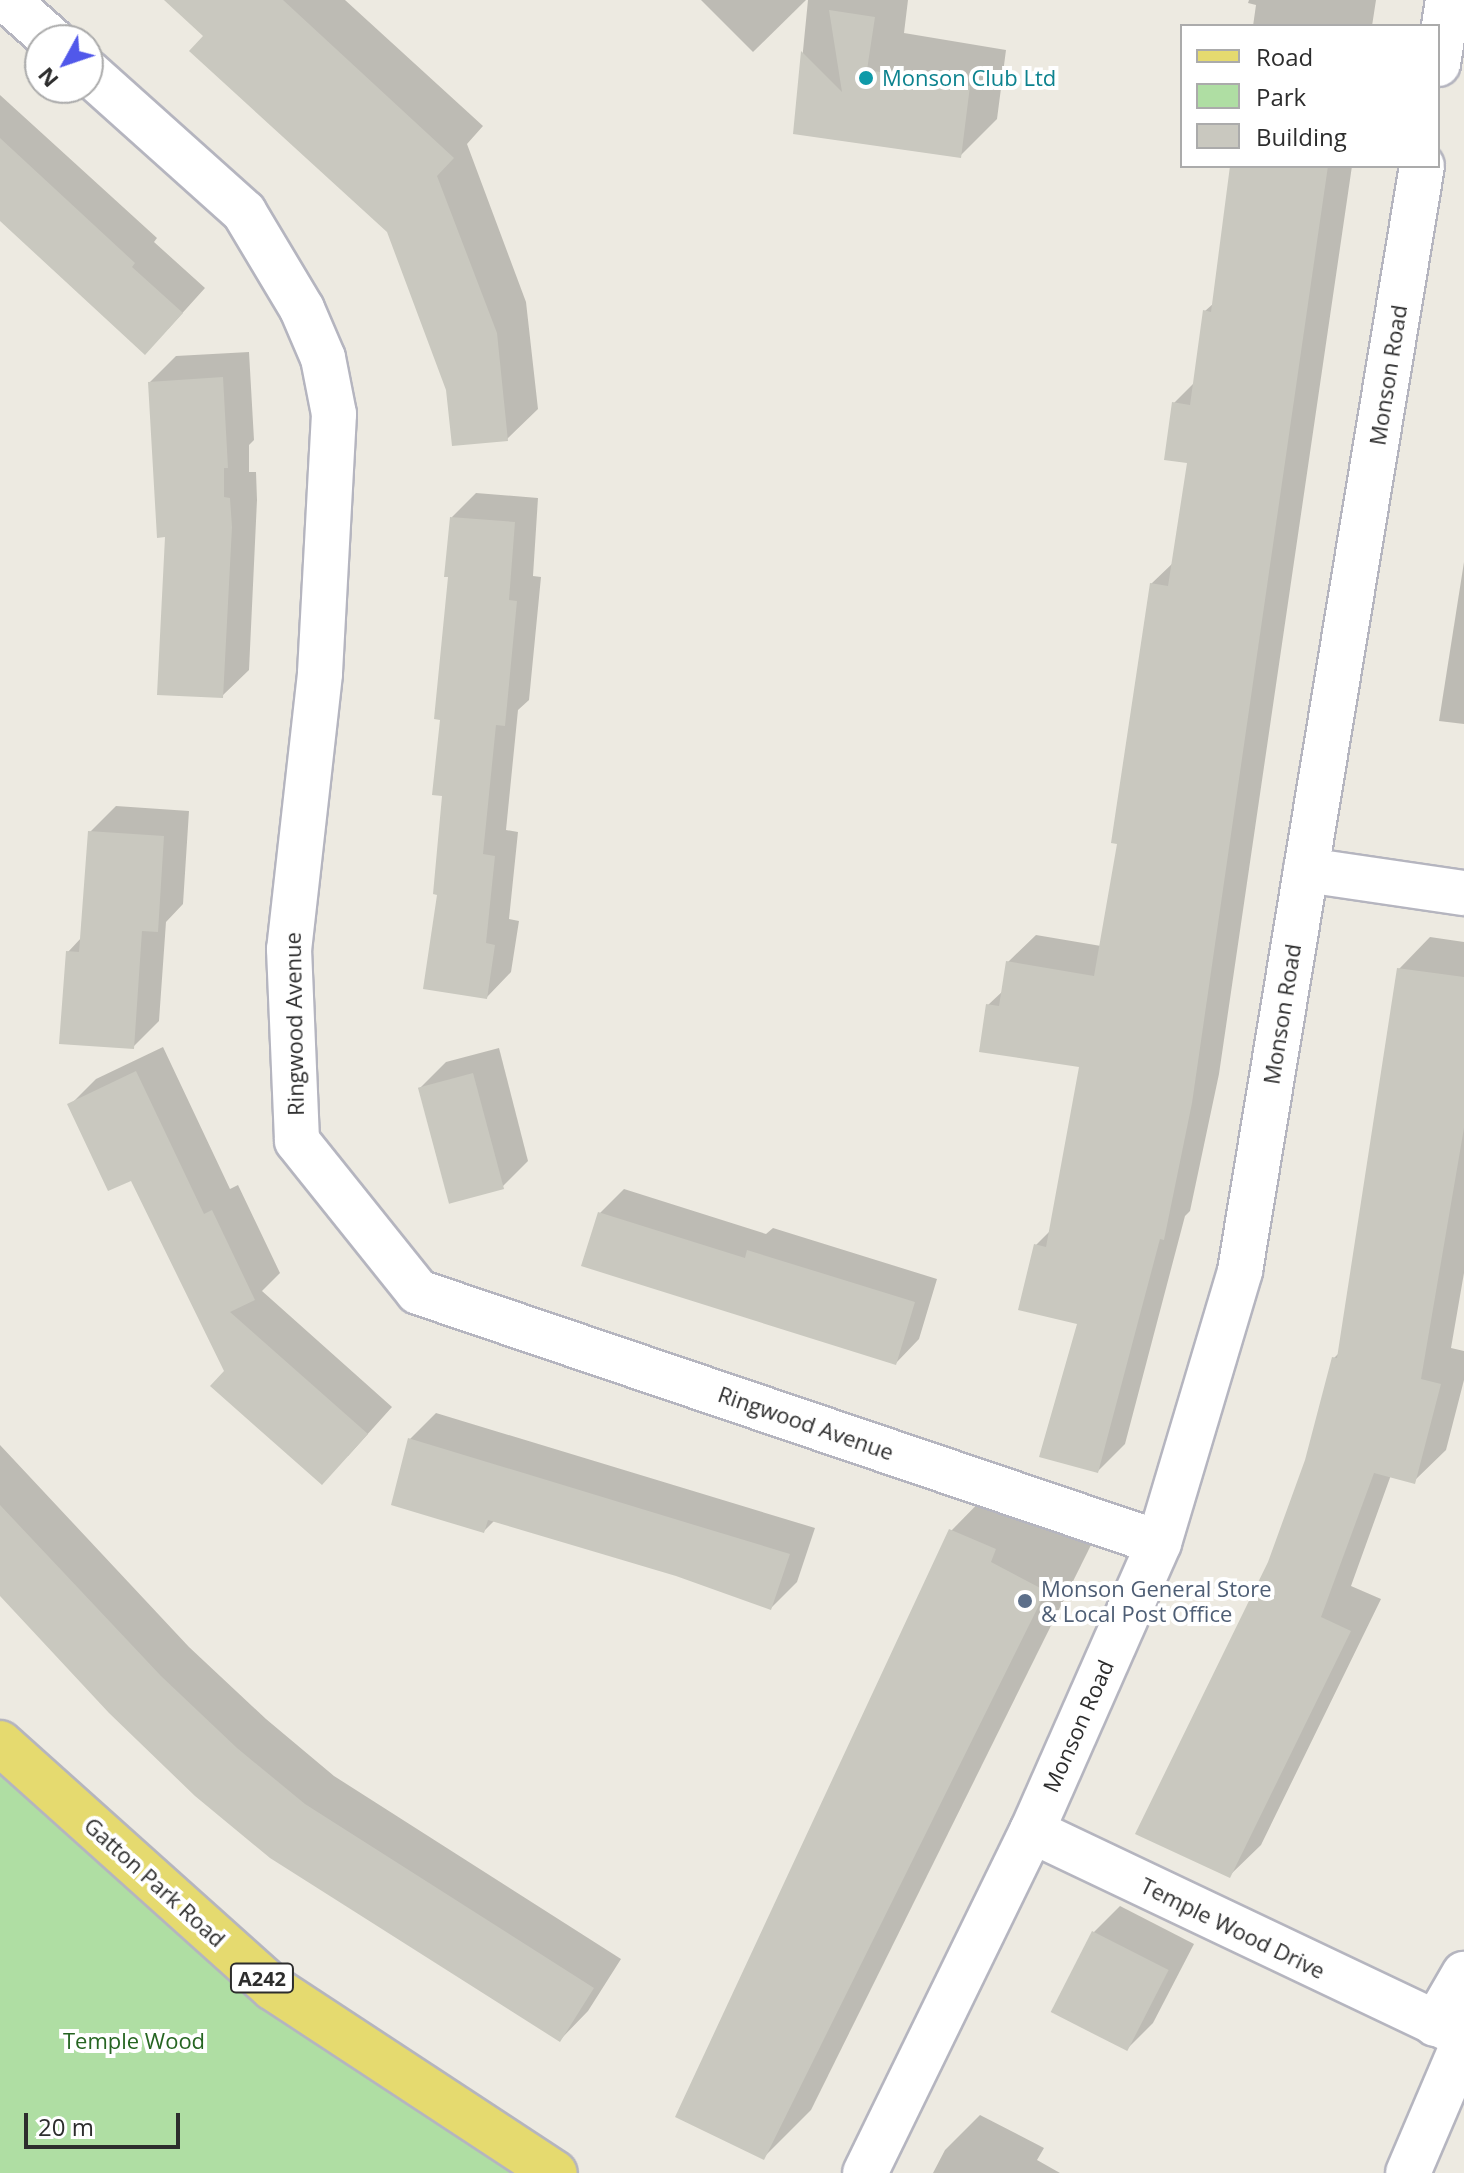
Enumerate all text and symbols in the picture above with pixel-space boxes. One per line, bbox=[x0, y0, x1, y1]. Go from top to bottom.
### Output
north arrow bbox=[24, 24, 104, 104]
legend bbox=[1180, 24, 1440, 168]
text: Road bbox=[1256, 40, 1313, 73]
text: N bbox=[30, 62, 64, 95]
place label: Monson Club Ltd bbox=[882, 65, 1056, 91]
marker: Monson Club Ltd bbox=[857, 69, 875, 87]
text: Park bbox=[1256, 80, 1306, 113]
text: Building bbox=[1256, 120, 1347, 153]
street label: Monson Road bbox=[1364, 303, 1412, 447]
street label: Ringwood Avenue bbox=[279, 932, 309, 1116]
street label: Monson Road bbox=[1258, 942, 1306, 1086]
street label: Ringwood Avenue bbox=[715, 1381, 897, 1465]
place label: Monson General Store & Local Post Office bbox=[1041, 1575, 1272, 1626]
marker: Monson General Store & Local Post Office bbox=[1016, 1592, 1034, 1610]
street label: Monson Road bbox=[1037, 1656, 1119, 1796]
street label: Gatton Park Road bbox=[79, 1812, 231, 1952]
street label: Temple Wood Drive bbox=[1137, 1872, 1329, 1984]
road number: A242 bbox=[228, 1962, 296, 1994]
park label: Temple Wood bbox=[63, 2028, 205, 2054]
scale bar bbox=[28, 2097, 184, 2147]
text: 20 m bbox=[38, 2110, 94, 2143]

